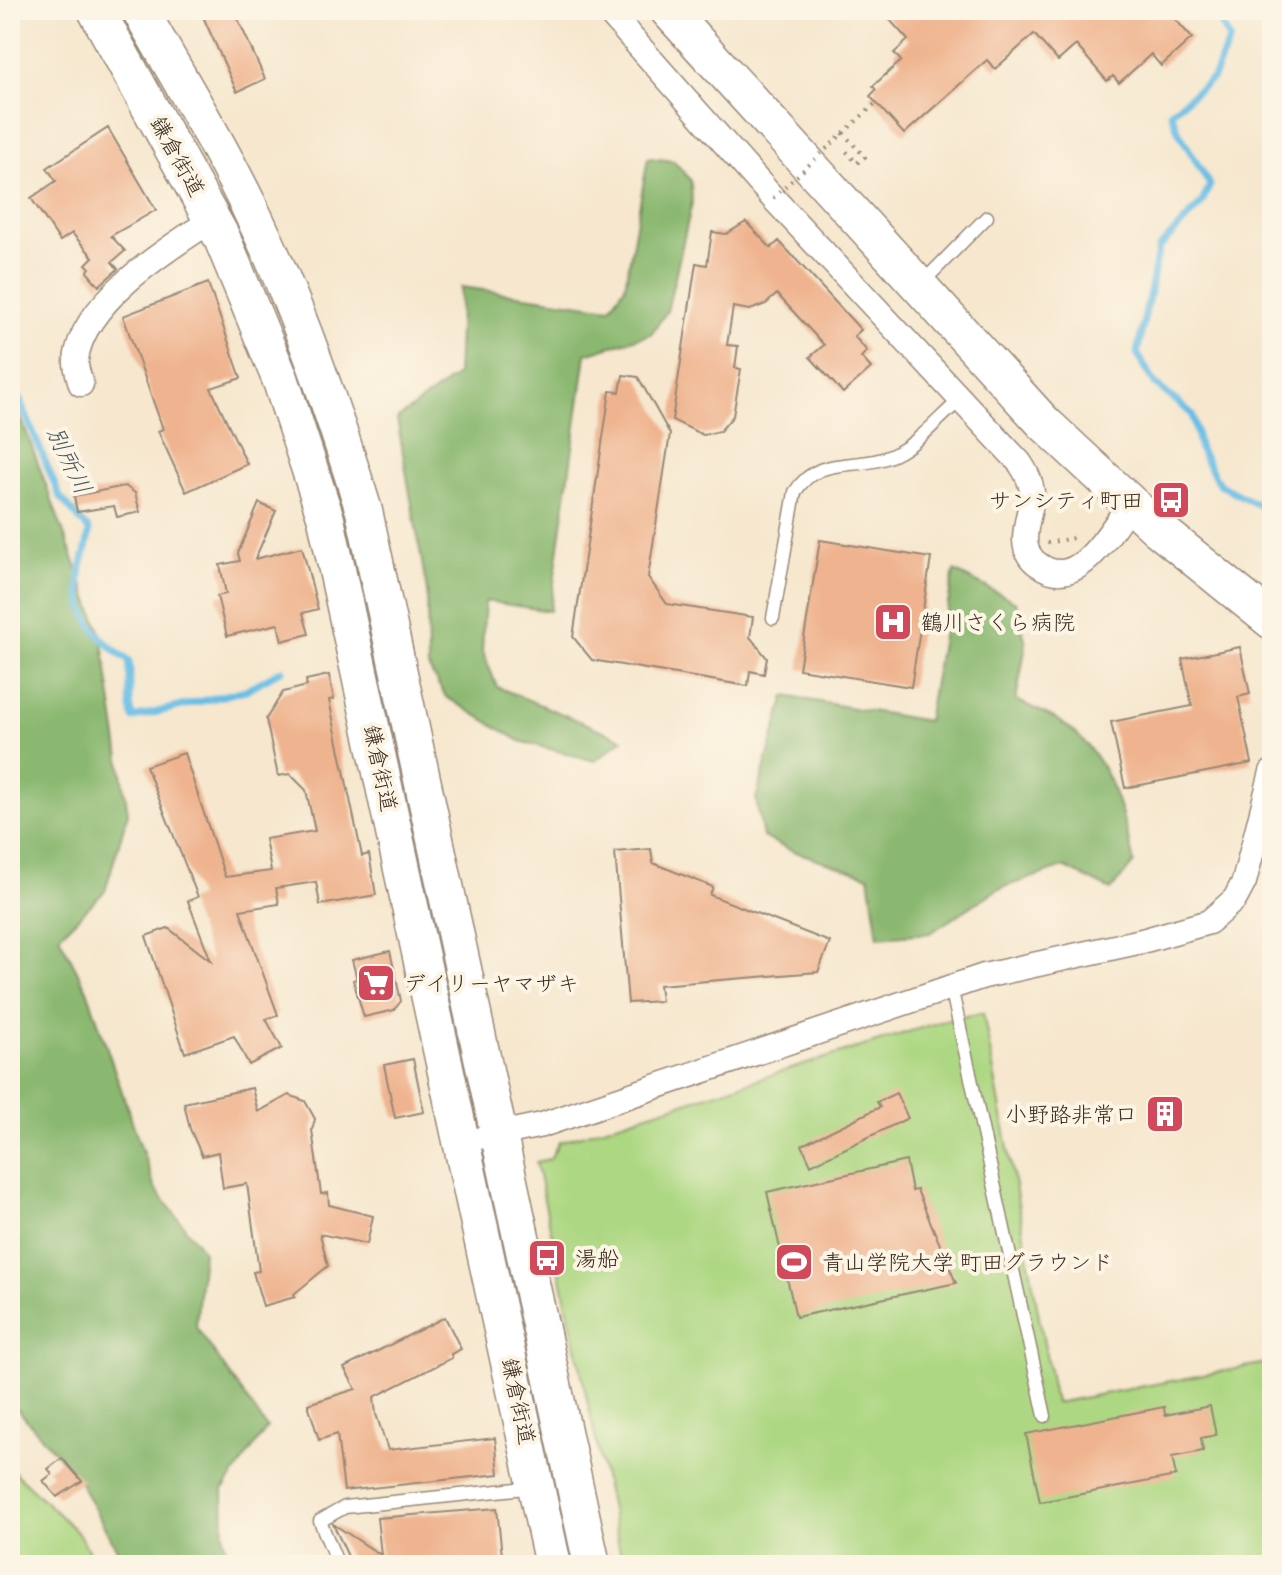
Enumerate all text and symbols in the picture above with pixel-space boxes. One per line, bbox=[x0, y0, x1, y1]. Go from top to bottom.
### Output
street label: 鎌倉街道 bbox=[144, 111, 212, 201]
water label: 別所川 bbox=[41, 421, 99, 499]
bus stop icon: サンシティ町田 bbox=[1150, 479, 1192, 521]
place label: サンシティ町田 bbox=[989, 486, 1143, 514]
hospital icon: 鶴川さくら病院 bbox=[872, 601, 914, 643]
place label: 鶴川さくら病院 bbox=[921, 608, 1075, 636]
street label: 鎌倉街道 bbox=[358, 722, 404, 814]
supermarket icon: デイリーヤマザキ bbox=[355, 962, 397, 1004]
place label: デイリーヤマザキ bbox=[404, 969, 579, 997]
building icon: 小野路非常口 bbox=[1144, 1093, 1186, 1135]
place label: 小野路非常口 bbox=[1005, 1100, 1137, 1128]
bus stop icon: 湯船 bbox=[526, 1237, 568, 1279]
sports icon: 青山学院大学 町田グラウンド bbox=[773, 1241, 815, 1283]
place label: 湯船 bbox=[575, 1244, 619, 1272]
place label: 青山学院大学 町田グラウンド bbox=[822, 1248, 1113, 1276]
street label: 鎌倉街道 bbox=[496, 1355, 542, 1447]

